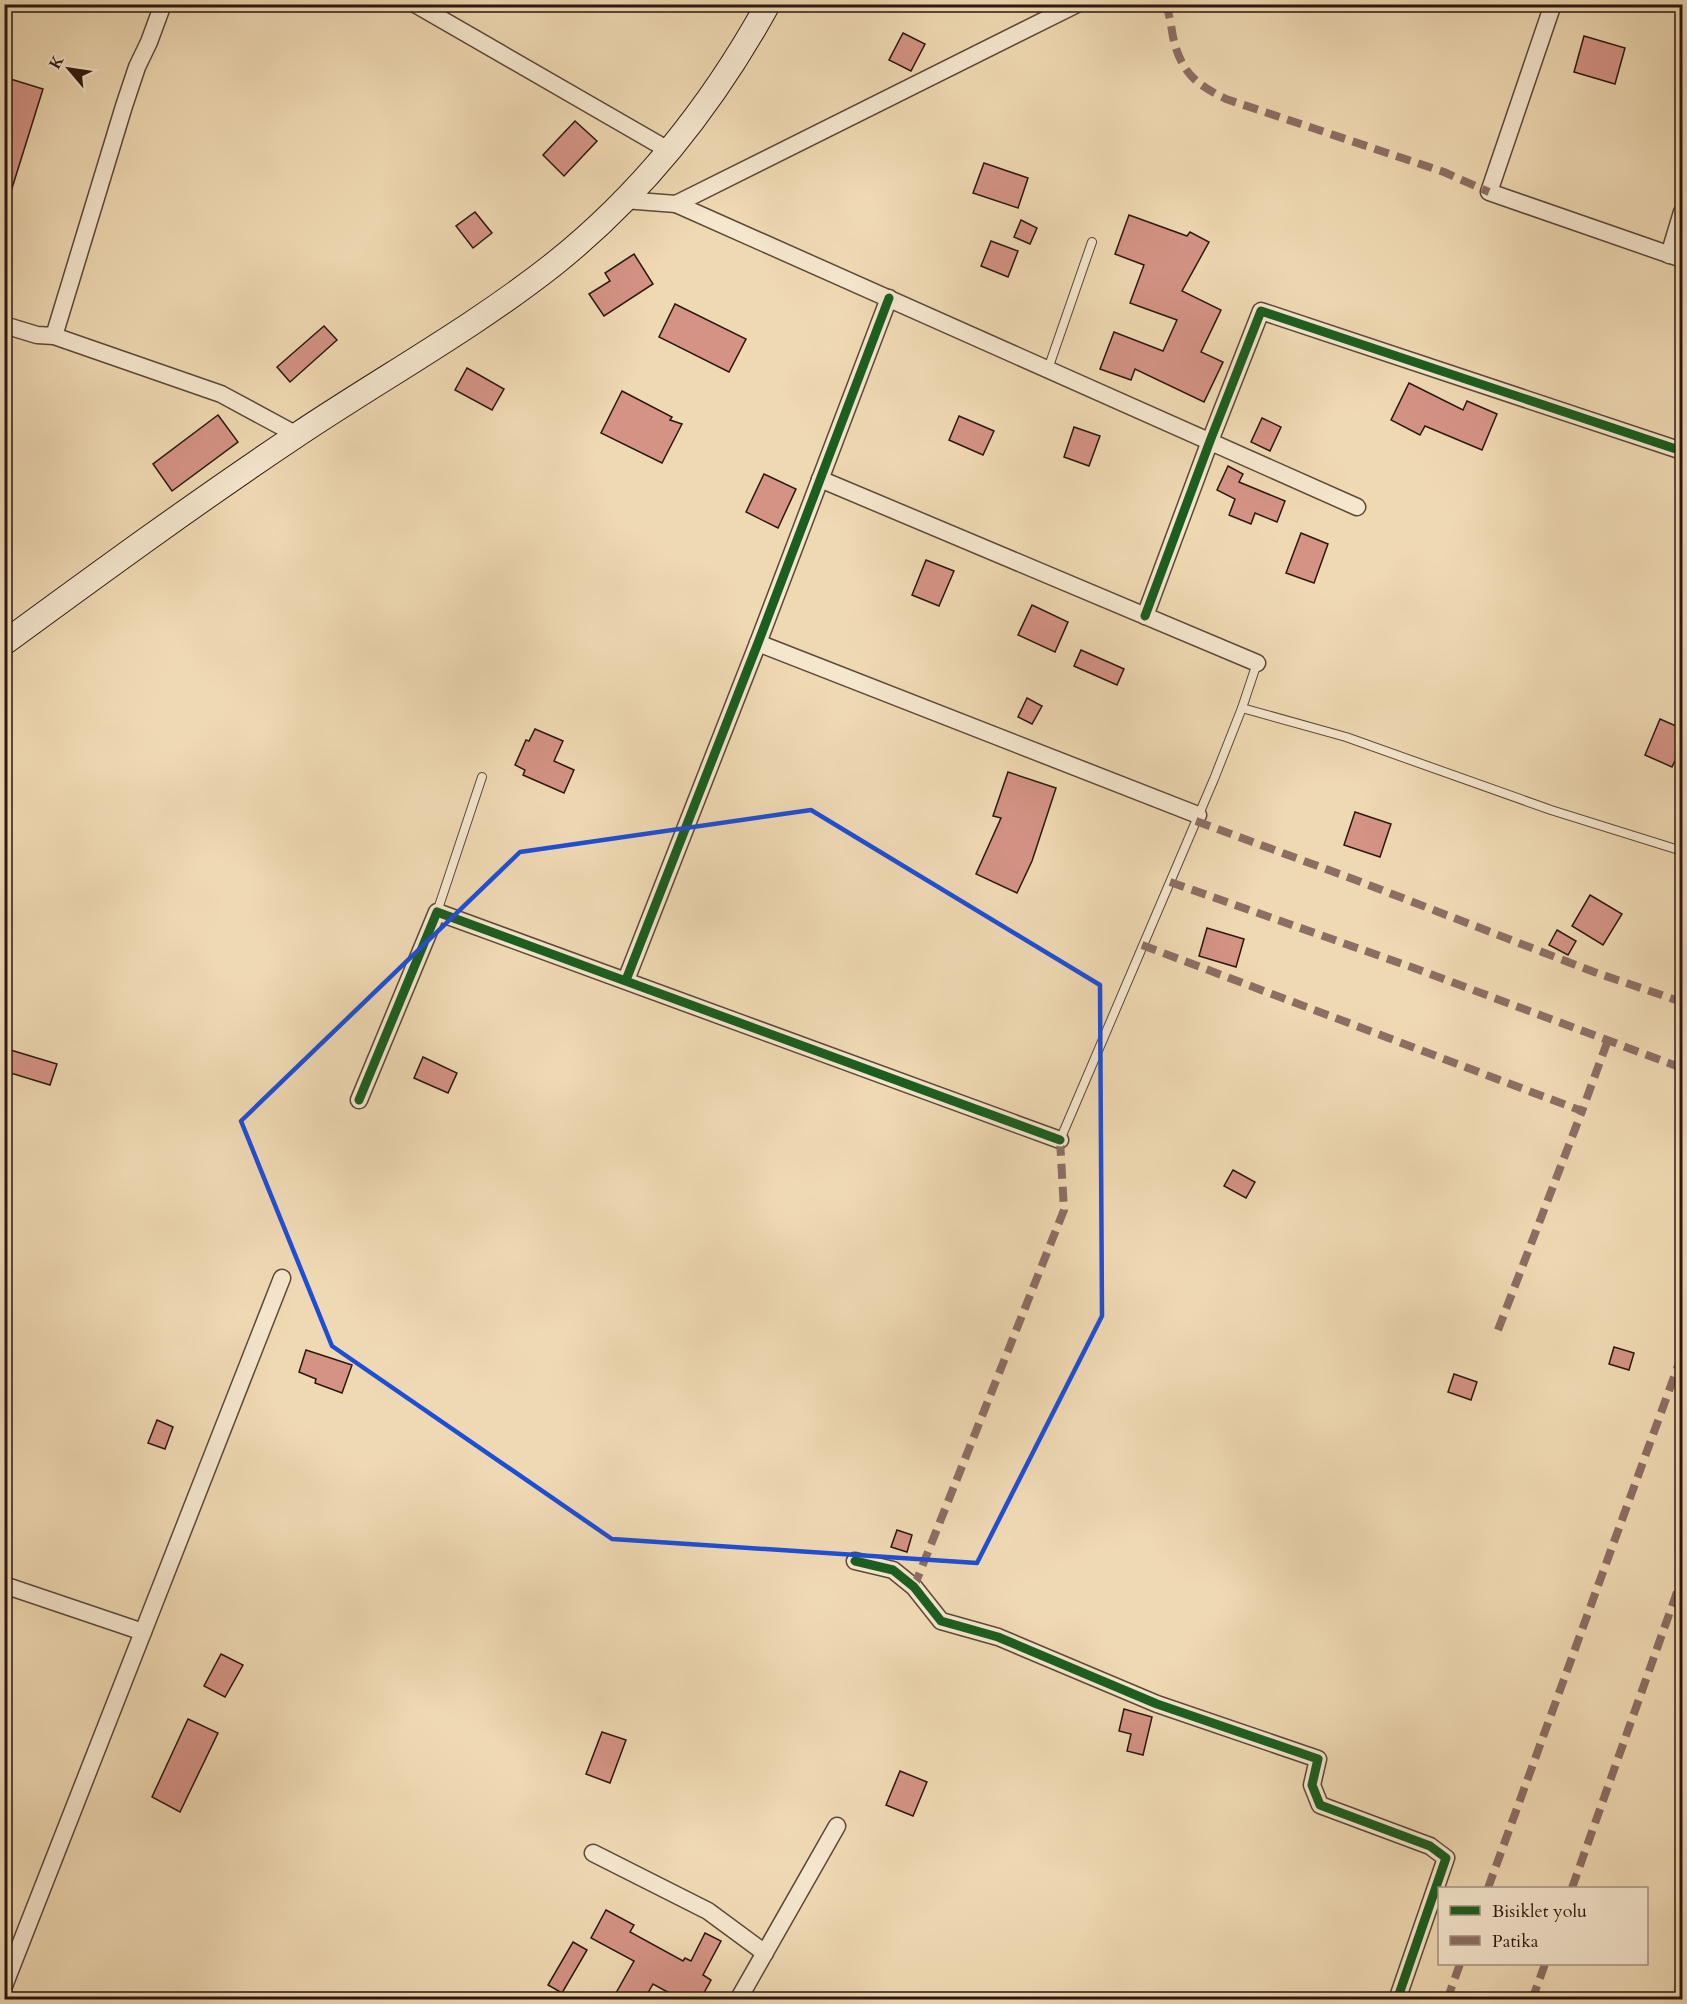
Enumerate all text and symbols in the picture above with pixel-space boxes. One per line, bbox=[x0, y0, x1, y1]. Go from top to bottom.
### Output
north arrow bbox=[39, 39, 99, 99]
text: K bbox=[44, 51, 70, 73]
legend bbox=[1438, 1887, 1648, 1965]
text: Bisiklet yolu bbox=[1492, 1899, 1587, 1924]
text: Patika bbox=[1492, 1929, 1539, 1954]

